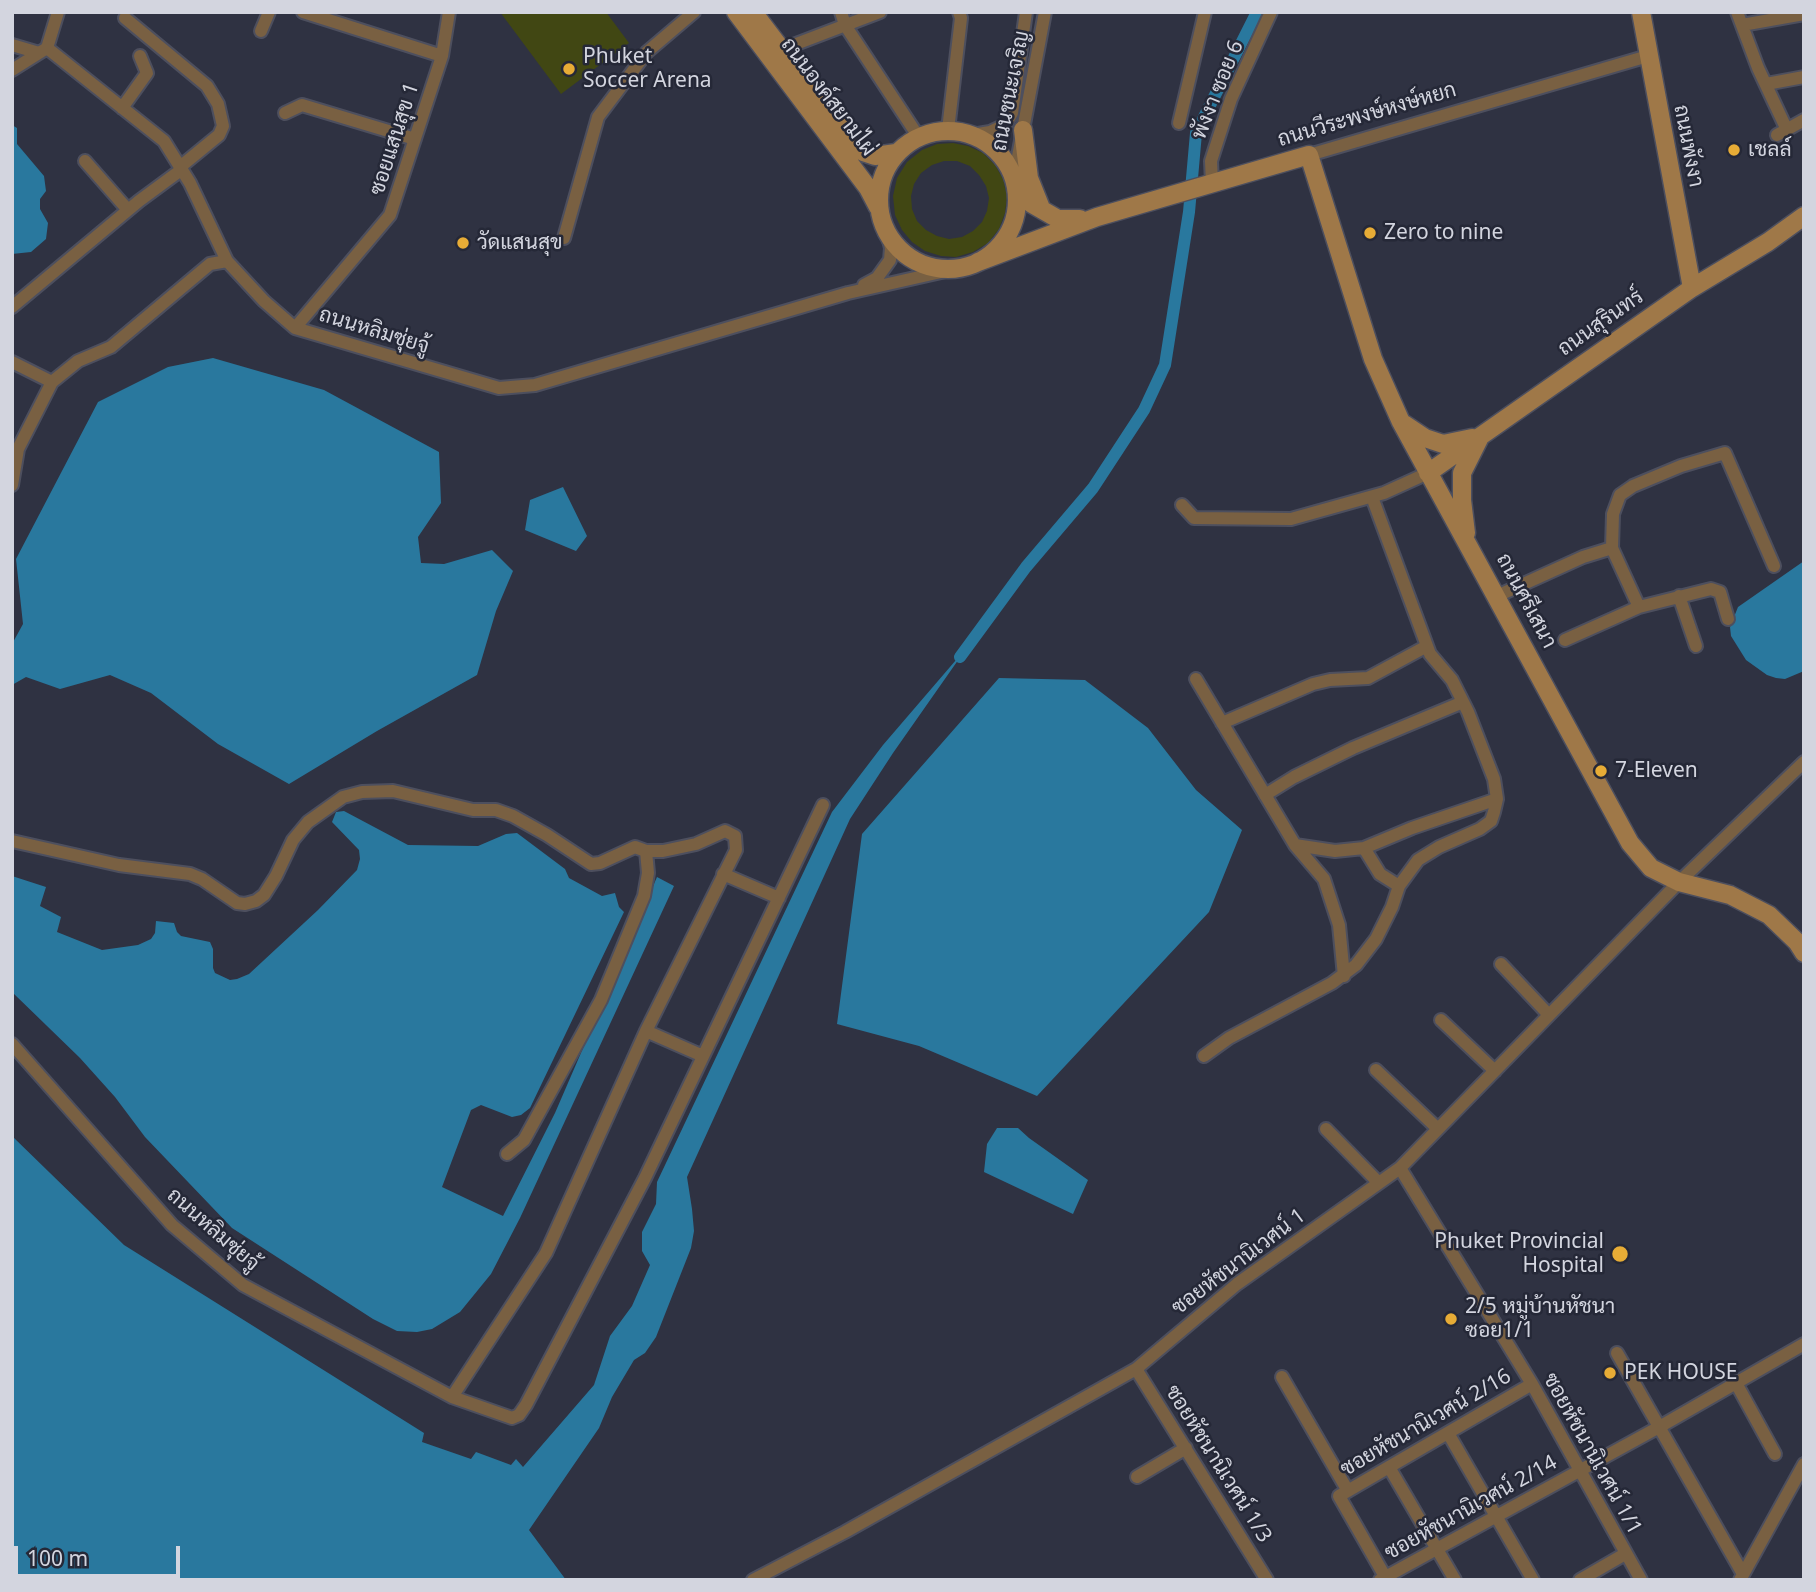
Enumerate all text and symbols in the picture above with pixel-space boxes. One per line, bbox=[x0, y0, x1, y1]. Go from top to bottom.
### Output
street label: ถนนชนะเจริญ bbox=[987, 29, 1035, 153]
street label: ถนนองค์สยามไผ่ bbox=[775, 33, 881, 161]
street label: พังงา ซอย 6 bbox=[1187, 37, 1249, 143]
place label: Phuket Soccer Arena bbox=[583, 44, 712, 94]
marker: Phuket Soccer Arena bbox=[561, 61, 577, 77]
street label: ถนนวีระพงษ์หงษ์หยก bbox=[1275, 77, 1459, 153]
street label: ซอยแสนสุข 1 bbox=[365, 79, 425, 199]
street label: ถนนพังงา bbox=[1668, 103, 1708, 189]
place label: เชลล์ bbox=[1748, 137, 1792, 163]
marker: เชลล์ bbox=[1726, 142, 1742, 158]
place label: Zero to nine bbox=[1384, 220, 1503, 246]
marker: Zero to nine bbox=[1362, 225, 1378, 241]
place label: วัดแสนสุข bbox=[477, 230, 563, 256]
marker: วัดแสนสุข bbox=[455, 235, 471, 251]
street label: ถนนสุรินทร์ bbox=[1553, 284, 1649, 362]
street label: ถนนหลิมซุ่ยจู้ bbox=[316, 302, 432, 360]
street label: ถนนศรีเสนา bbox=[1490, 549, 1562, 653]
place label: 7-Eleven bbox=[1615, 758, 1698, 784]
marker: 7-Eleven bbox=[1593, 763, 1609, 779]
street label: ถนนหลิมซุ่ยจู้ bbox=[162, 1183, 264, 1277]
street label: ซอยหัชนานิเวศน์ 1 bbox=[1167, 1203, 1311, 1321]
place label: Phuket Provincial Hospital bbox=[1434, 1229, 1604, 1279]
marker: Phuket Provincial Hospital bbox=[1610, 1244, 1630, 1264]
place label: 2/5 หมู่บ้านหัชนา ซอย1/1 bbox=[1465, 1294, 1615, 1344]
marker: 2/5 หมู่บ้านหัชนา ซอย1/1 bbox=[1443, 1311, 1459, 1327]
place label: PEK HOUSE bbox=[1624, 1360, 1737, 1386]
street label: ซอยหัชนานิเวศน์ 2/16 bbox=[1336, 1364, 1516, 1482]
marker: PEK HOUSE bbox=[1602, 1365, 1618, 1381]
street label: ซอยหัชนานิเวศน์ 1/1 bbox=[1537, 1369, 1647, 1539]
street label: ซอยหัชนานิเวศน์ 1/3 bbox=[1159, 1381, 1277, 1547]
street label: ซอยหัชนานิเวศน์ 2/14 bbox=[1381, 1450, 1561, 1566]
scale bar bbox=[18, 1532, 184, 1576]
text: 100 m bbox=[27, 1544, 88, 1572]

